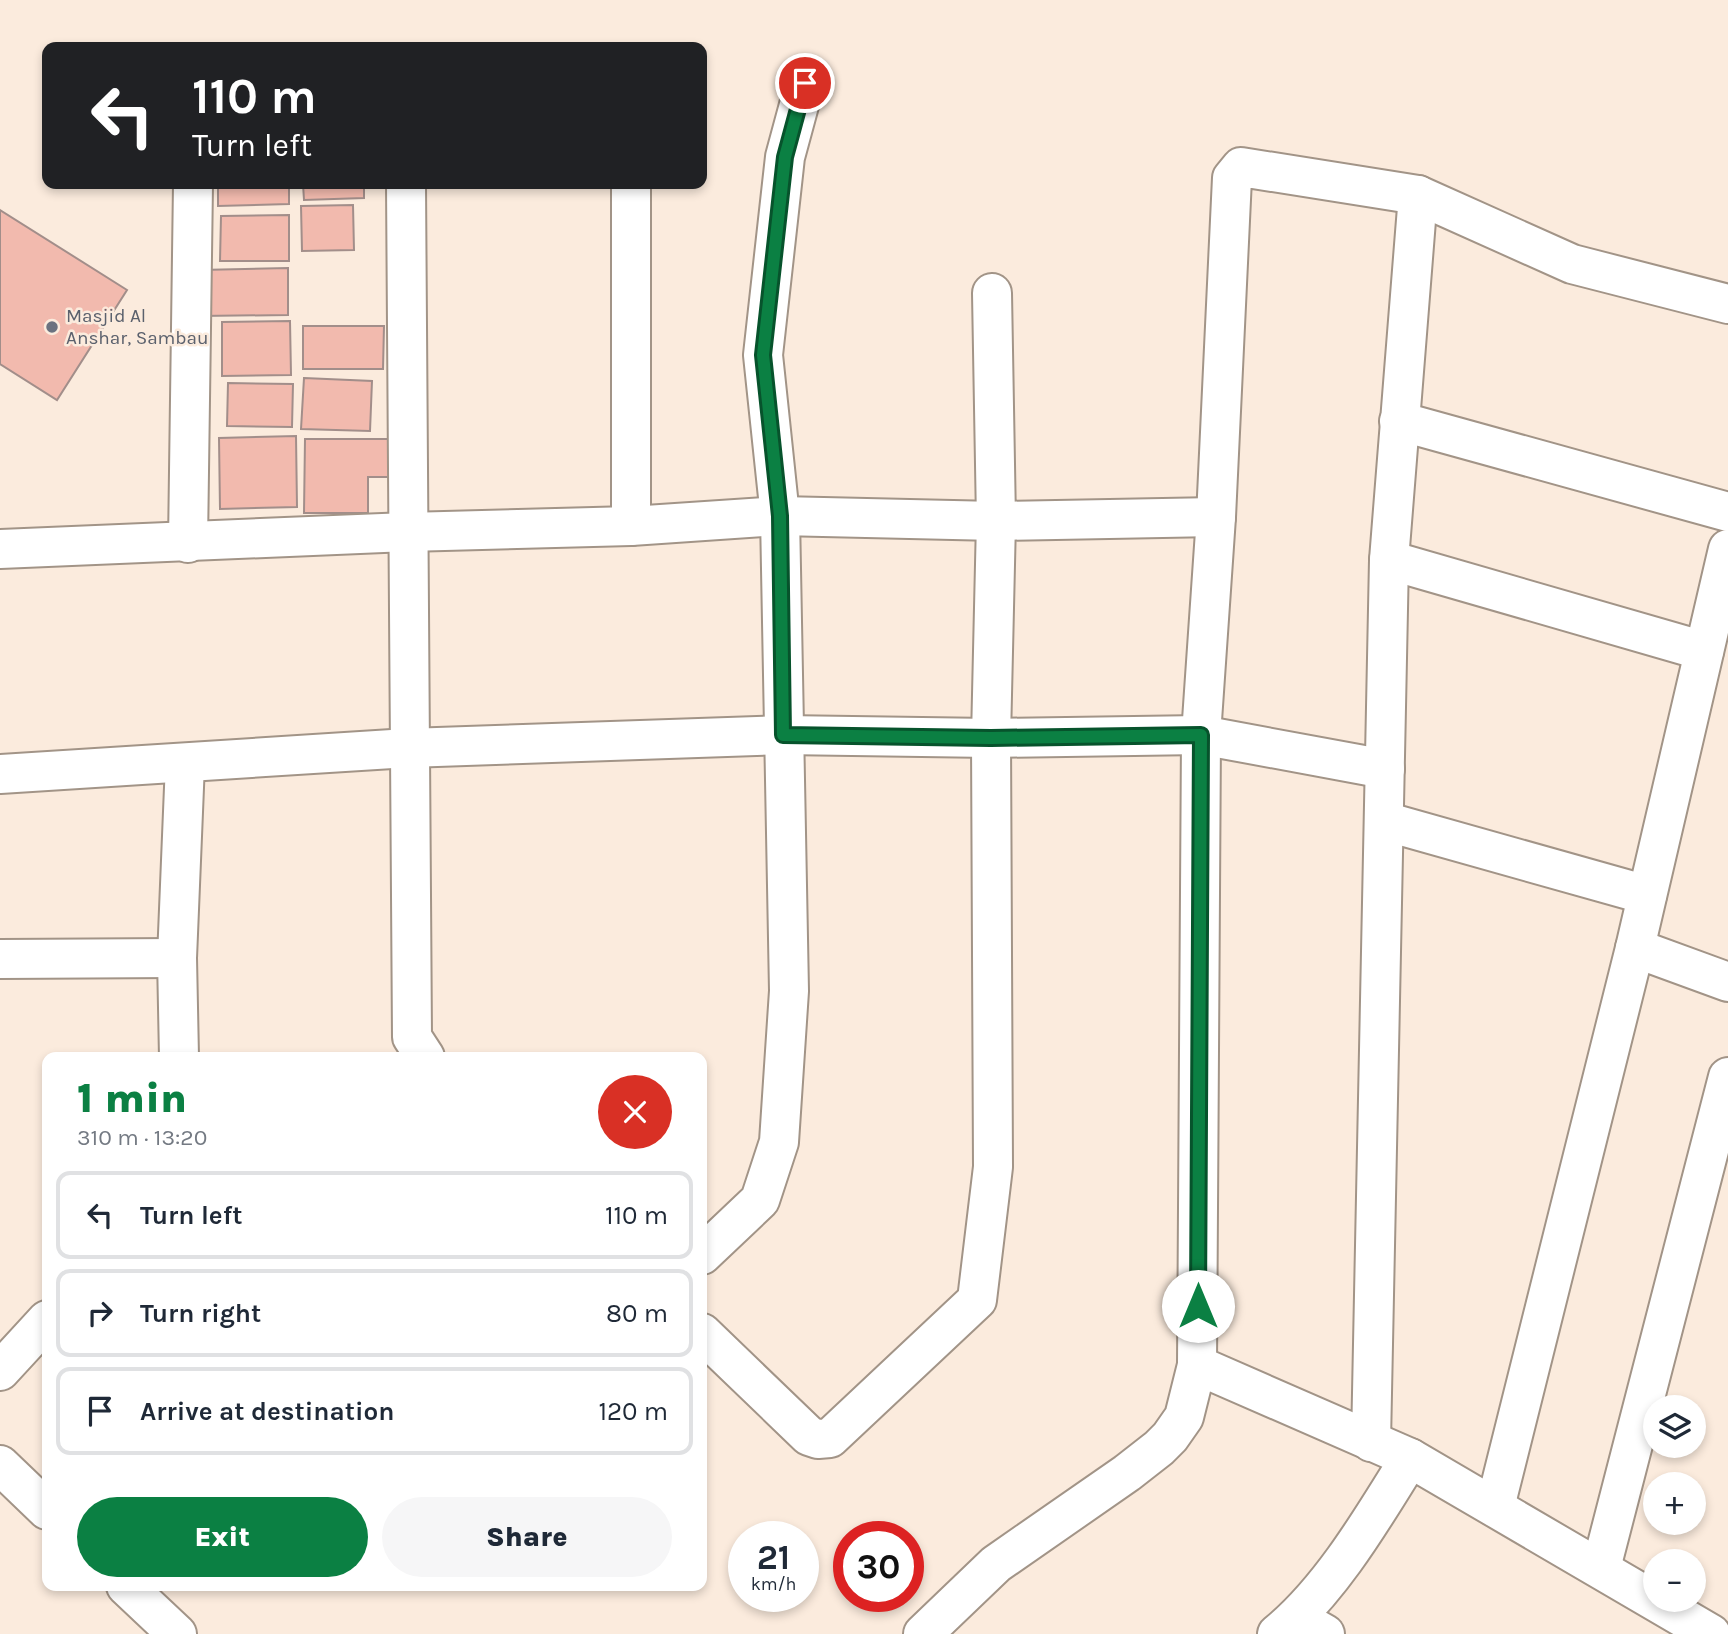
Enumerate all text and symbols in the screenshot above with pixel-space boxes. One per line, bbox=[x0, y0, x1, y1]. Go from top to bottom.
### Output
pin bbox=[775, 53, 835, 113]
icon: arrive bbox=[786, 64, 824, 102]
text: 110 m bbox=[192, 68, 317, 125]
icon: left bbox=[77, 70, 168, 161]
text: Turn left bbox=[192, 127, 312, 164]
place label: Masjid Al Anshar, Sambau bbox=[66, 305, 209, 349]
marker: Masjid Al Anshar, Sambau bbox=[44, 319, 60, 335]
text: 1 min bbox=[77, 1073, 187, 1123]
button: close bbox=[598, 1075, 672, 1149]
text: 310 m · 13:20 bbox=[77, 1124, 207, 1151]
icon: left bbox=[81, 1196, 119, 1234]
text: Turn left bbox=[140, 1200, 242, 1231]
text: 110 m bbox=[605, 1200, 668, 1231]
position arrow bbox=[1161, 1269, 1235, 1343]
icon: right bbox=[81, 1294, 119, 1332]
text: Turn right bbox=[140, 1298, 261, 1329]
text: 80 m bbox=[606, 1298, 668, 1329]
icon: arrive bbox=[81, 1392, 119, 1430]
map controls bbox=[1643, 1395, 1706, 1612]
button: layers bbox=[1643, 1395, 1706, 1458]
text: Arrive at destination bbox=[140, 1396, 394, 1427]
text: 120 m bbox=[598, 1396, 668, 1427]
button: + bbox=[1643, 1472, 1706, 1535]
button: Exit bbox=[77, 1497, 368, 1577]
button: Share bbox=[382, 1497, 672, 1577]
speed limit sign: 30 bbox=[833, 1521, 924, 1612]
text: 21 bbox=[757, 1537, 790, 1578]
button: − bbox=[1643, 1549, 1706, 1612]
text: km/h bbox=[751, 1573, 796, 1595]

